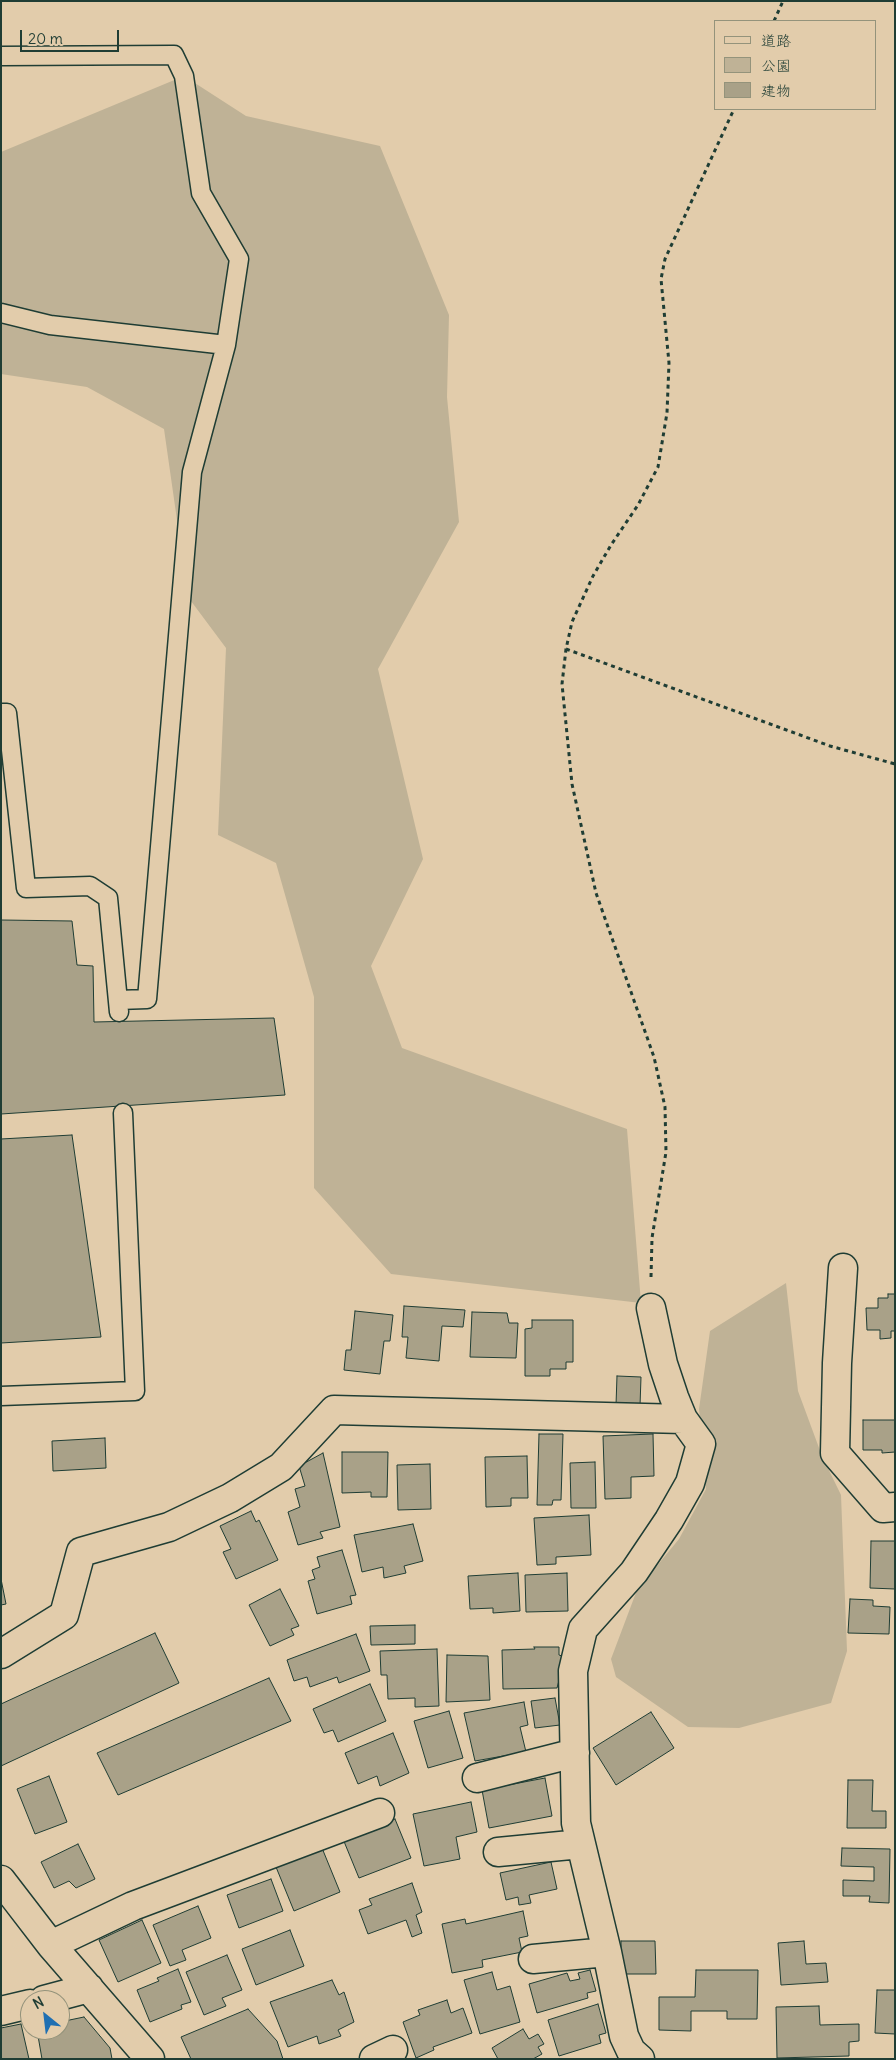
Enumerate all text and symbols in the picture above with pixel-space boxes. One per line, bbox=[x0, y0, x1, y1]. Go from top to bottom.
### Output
scale bar bbox=[22, 20, 121, 52]
legend bbox=[714, 20, 876, 110]
text: 20 m bbox=[28, 29, 63, 48]
text: 道路 bbox=[761, 31, 791, 50]
text: 公園 bbox=[761, 56, 791, 75]
text: 建物 bbox=[761, 81, 791, 100]
north arrow bbox=[20, 1990, 70, 2040]
text: N bbox=[30, 1993, 47, 2013]

